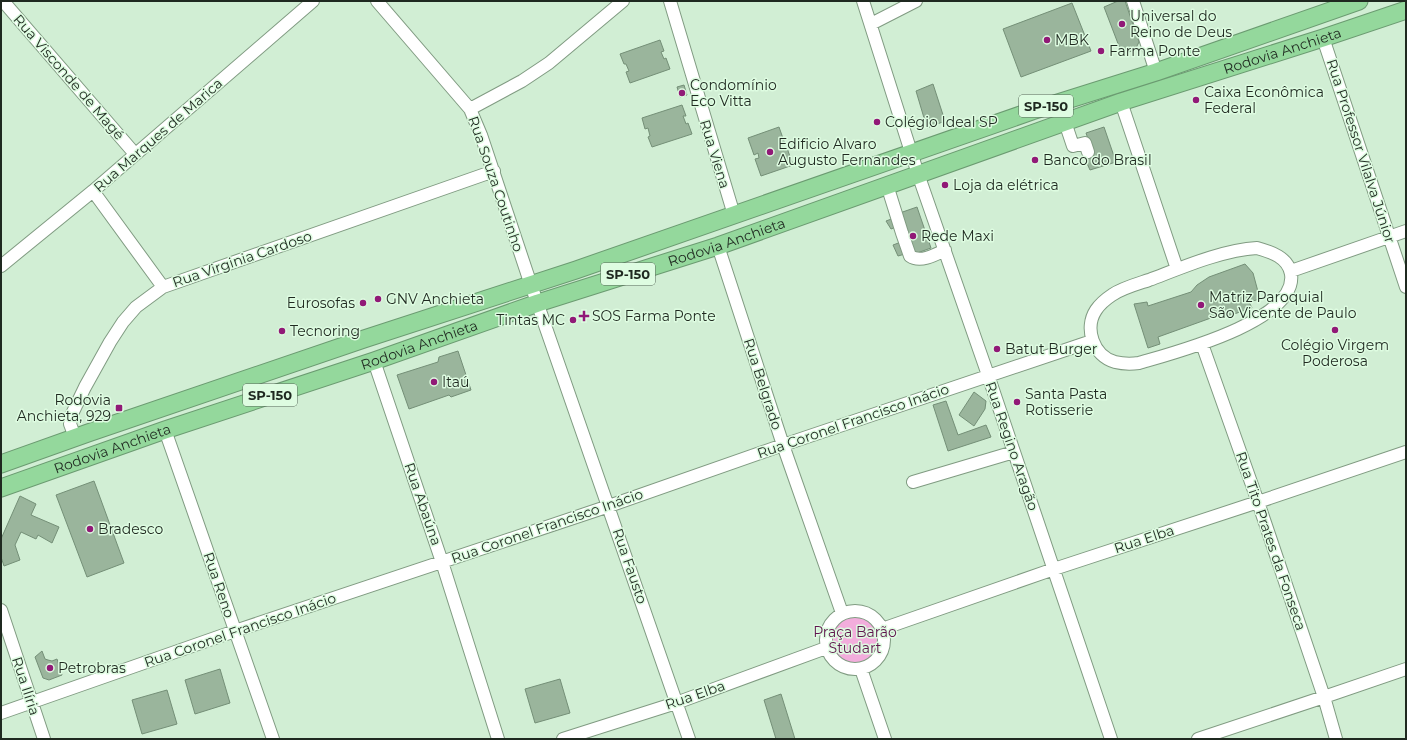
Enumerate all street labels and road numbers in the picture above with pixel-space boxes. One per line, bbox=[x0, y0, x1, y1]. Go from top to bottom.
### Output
street label: Rua Visconde de Magé bbox=[10, 11, 128, 143]
street label: Rodovia Anchieta bbox=[1221, 23, 1344, 78]
street label: Rua Professor Vilalva Júnior bbox=[1323, 57, 1399, 246]
street label: Rua Marques de Marica bbox=[90, 74, 226, 196]
road number: SP-150 bbox=[1019, 95, 1073, 117]
street label: Rua Souza Coutinho bbox=[464, 114, 528, 254]
street label: Rua Viena bbox=[696, 117, 734, 191]
street label: Rodovia Anchieta bbox=[665, 214, 788, 270]
street label: Rua Virginia Cardoso bbox=[170, 227, 314, 291]
road number: SP-150 bbox=[601, 263, 655, 285]
street label: Rodovia Anchieta bbox=[358, 316, 480, 374]
street label: Rua Belgrado bbox=[740, 336, 786, 432]
street label: Rua Regino Aragão bbox=[981, 379, 1043, 513]
street label: Rua Coronel Francisco Inácio bbox=[755, 380, 952, 462]
road number: SP-150 bbox=[243, 384, 297, 406]
street label: Rodovia Anchieta bbox=[51, 420, 173, 478]
street label: Rua Tito Prates da Fonseca bbox=[1232, 449, 1310, 633]
street label: Rua Abaúna bbox=[400, 460, 446, 548]
street label: Rua Coronel Francisco Inácio bbox=[449, 485, 646, 567]
street label: Rua Elba bbox=[1112, 521, 1176, 557]
street label: Rua Fausto bbox=[609, 526, 651, 606]
street label: Rua Reno bbox=[199, 550, 239, 620]
street label: Rua Coronel Francisco Inácio bbox=[142, 589, 339, 671]
street label: Rua Ilíria bbox=[8, 654, 44, 718]
street label: Rua Elba bbox=[663, 676, 727, 714]

